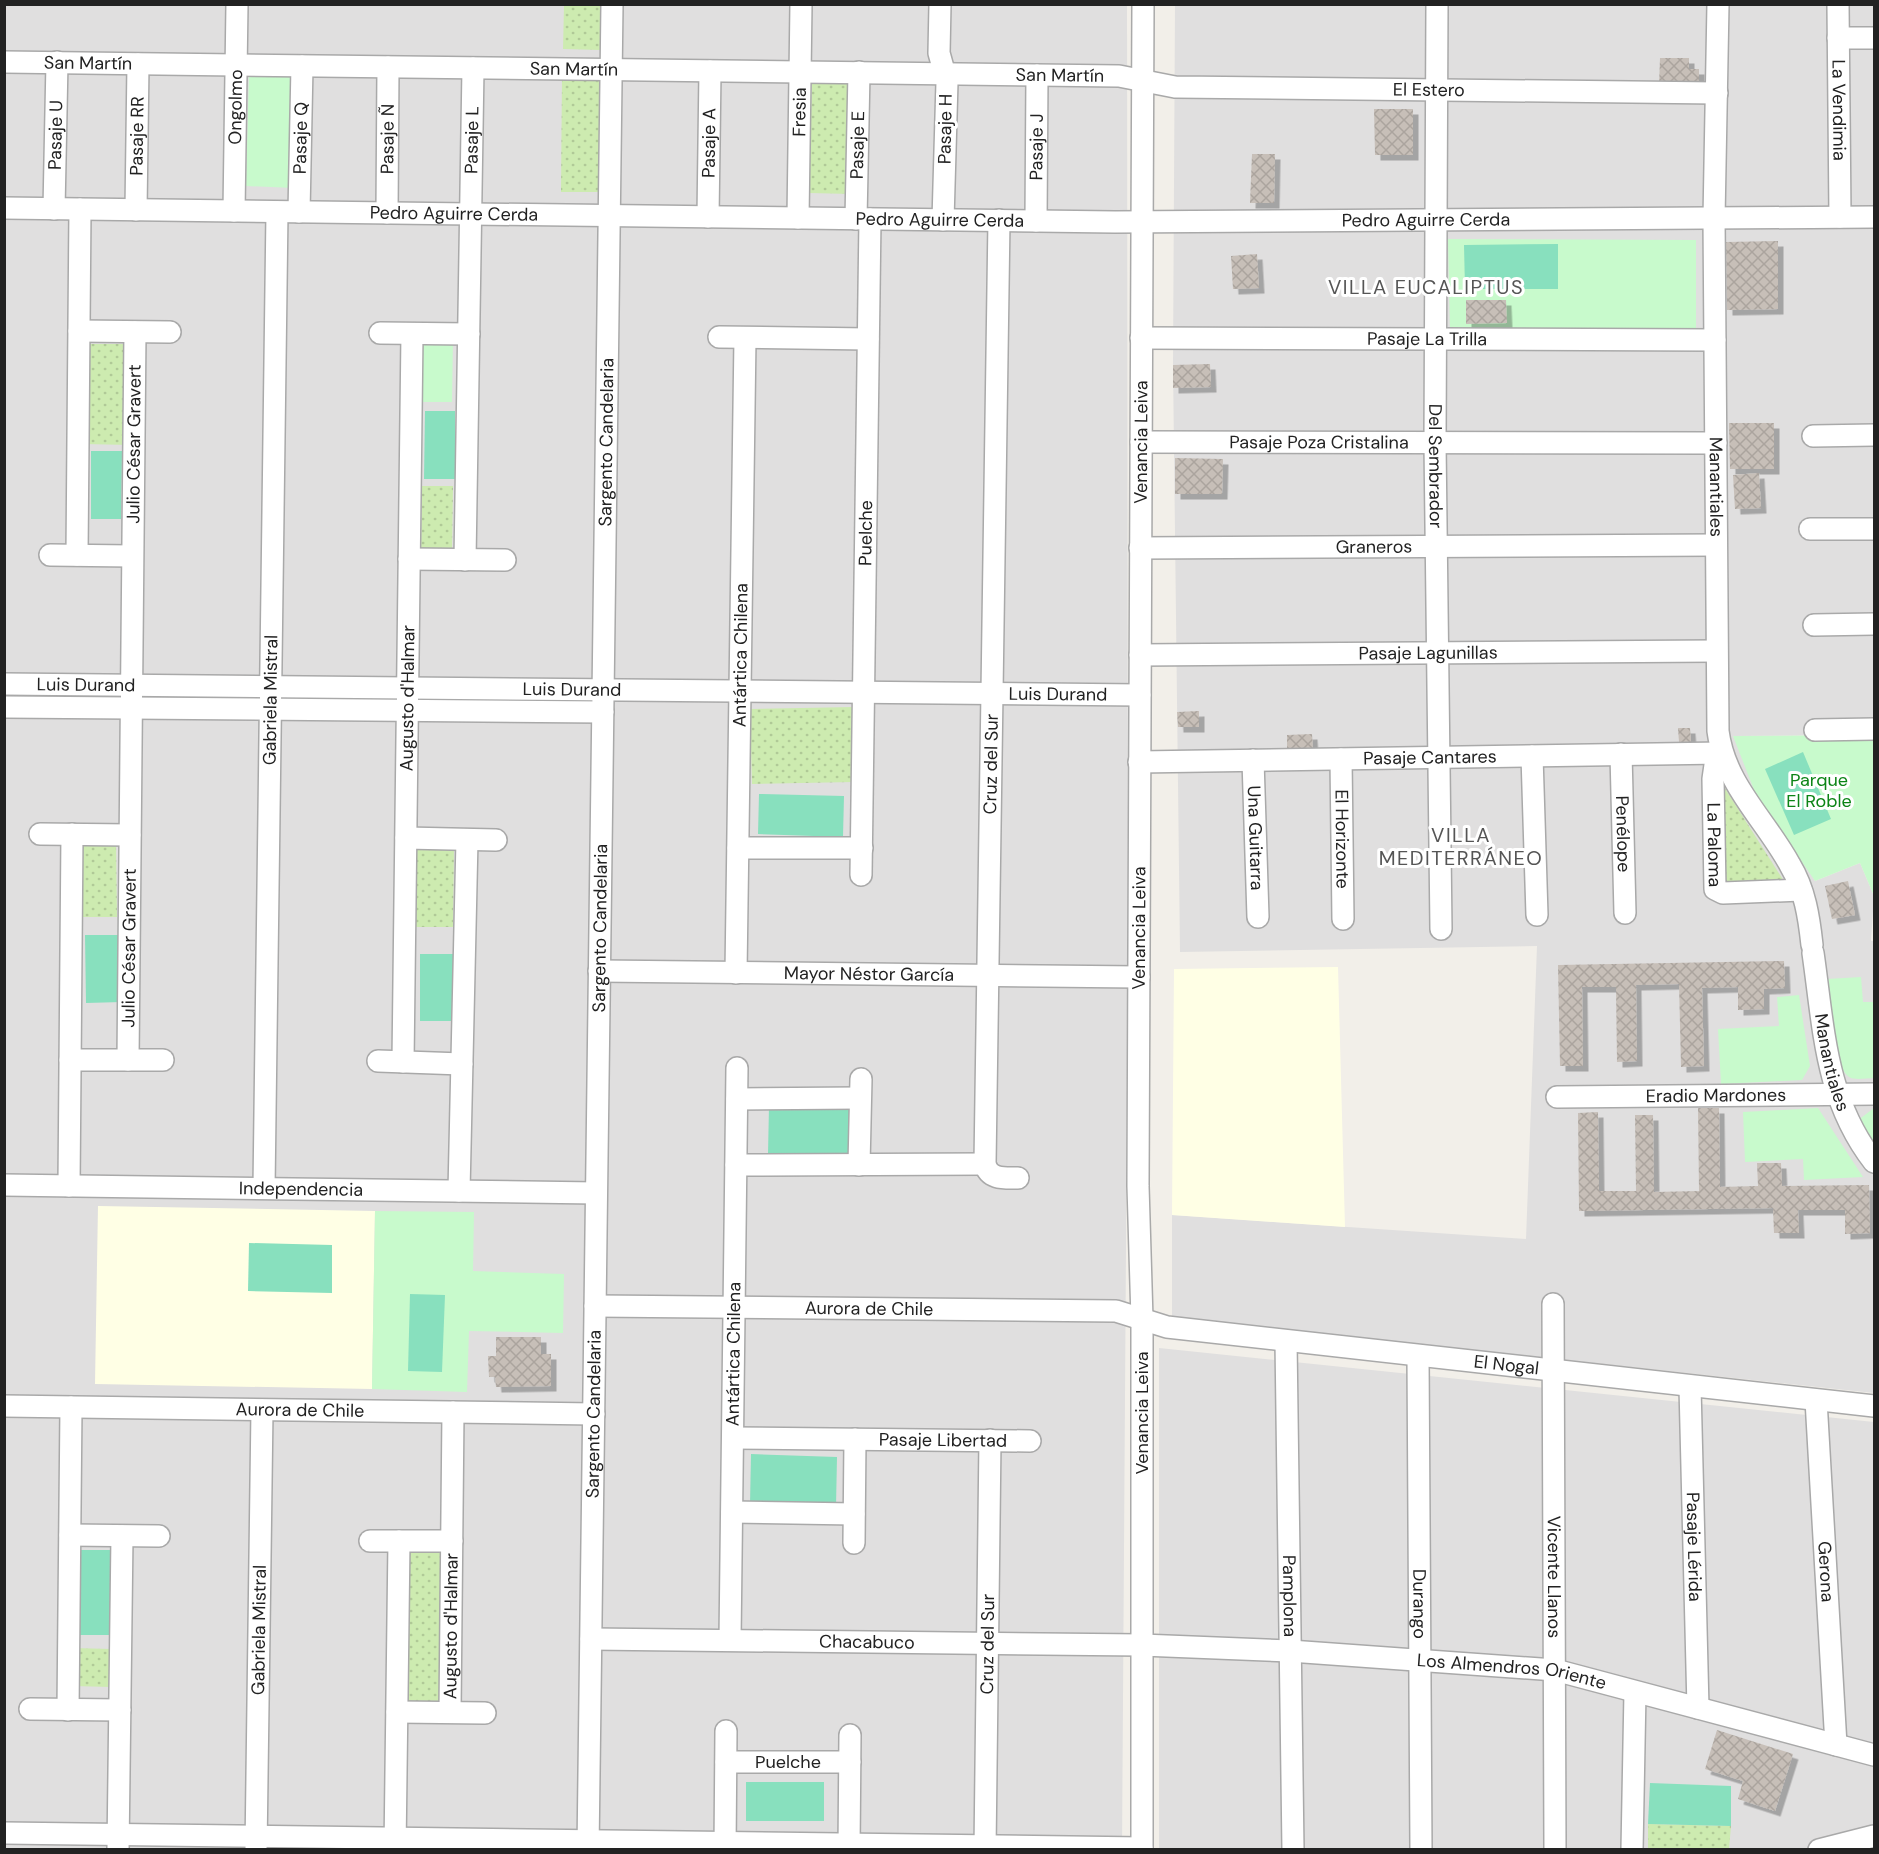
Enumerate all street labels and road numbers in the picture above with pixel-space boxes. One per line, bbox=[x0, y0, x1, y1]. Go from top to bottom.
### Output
street label: San Martín bbox=[44, 51, 132, 76]
street label: San Martín bbox=[530, 57, 618, 82]
street label: La Vendimia bbox=[1827, 59, 1851, 161]
street label: San Martín bbox=[1016, 63, 1104, 88]
street label: Ongolmo bbox=[223, 69, 248, 145]
street label: El Estero bbox=[1393, 77, 1465, 102]
street label: Fresia bbox=[787, 87, 812, 137]
street label: Pasaje H bbox=[932, 94, 958, 164]
street label: Pasaje RR bbox=[124, 96, 150, 176]
street label: Pasaje U bbox=[43, 100, 68, 170]
street label: Pasaje Q bbox=[288, 102, 313, 174]
street label: Pasaje Ñ bbox=[375, 104, 400, 174]
street label: Pasaje L bbox=[459, 106, 484, 174]
street label: Pasaje A bbox=[697, 108, 721, 178]
street label: Pasaje E bbox=[845, 111, 870, 179]
street label: Pasaje J bbox=[1024, 113, 1049, 181]
street label: Pedro Aguirre Cerda bbox=[370, 201, 538, 227]
street label: Pedro Aguirre Cerda bbox=[856, 207, 1024, 233]
street label: Pedro Aguirre Cerda bbox=[1342, 207, 1510, 233]
street label: Pasaje La Trilla bbox=[1367, 327, 1487, 351]
street label: Sargento Candelaria bbox=[593, 358, 619, 526]
street label: Julio César Gravert bbox=[121, 364, 147, 524]
street label: Venancia Leiva bbox=[1129, 380, 1153, 504]
street label: Del Sembrador bbox=[1423, 404, 1448, 529]
street label: Pasaje Poza Cristalina bbox=[1229, 430, 1409, 454]
street label: Manantiales bbox=[1704, 437, 1728, 537]
street label: Puelche bbox=[853, 500, 878, 566]
street label: Graneros bbox=[1336, 535, 1412, 559]
street label: Antártica Chilena bbox=[727, 583, 754, 727]
street label: Augusto d'Halmar bbox=[395, 624, 420, 771]
street label: Gabriela Mistral bbox=[258, 635, 283, 765]
street label: Pasaje Lagunillas bbox=[1358, 641, 1498, 665]
street label: Luis Durand bbox=[36, 672, 136, 697]
street label: Luis Durand bbox=[522, 677, 622, 702]
street label: Luis Durand bbox=[1008, 682, 1107, 707]
street label: Cruz del Sur bbox=[978, 713, 1004, 815]
street label: Pasaje Cantares bbox=[1363, 744, 1497, 771]
street label: Una Guitarra bbox=[1242, 785, 1269, 891]
street label: El Horizonte bbox=[1329, 789, 1355, 889]
street label: Penélope bbox=[1610, 795, 1636, 873]
street label: La Paloma bbox=[1701, 803, 1727, 887]
street label: Sargento Candelaria bbox=[587, 844, 613, 1012]
street label: Venancia Leiva bbox=[1127, 866, 1151, 990]
street label: Julio César Gravert bbox=[116, 868, 142, 1028]
street label: Mayor Néstor García bbox=[784, 961, 954, 987]
street label: Manantiales bbox=[1809, 1012, 1855, 1115]
street label: Eradio Mardones bbox=[1646, 1083, 1786, 1108]
street label: Independencia bbox=[239, 1176, 363, 1202]
street label: Antártica Chilena bbox=[721, 1282, 746, 1426]
street label: Aurora de Chile bbox=[805, 1296, 933, 1321]
street label: Sargento Candelaria bbox=[581, 1330, 607, 1498]
street label: El Nogal bbox=[1472, 1349, 1540, 1380]
street label: Venancia Leiva bbox=[1130, 1351, 1154, 1475]
street label: Aurora de Chile bbox=[236, 1397, 364, 1423]
street label: Pasaje Libertad bbox=[879, 1427, 1007, 1453]
street label: Pasaje Lérida bbox=[1681, 1492, 1707, 1602]
street label: Vicente Llanos bbox=[1542, 1516, 1566, 1638]
street label: Gerona bbox=[1812, 1541, 1840, 1603]
street label: Augusto d'Halmar bbox=[438, 1552, 464, 1699]
street label: Pamplona bbox=[1277, 1555, 1302, 1637]
street label: Gabriela Mistral bbox=[246, 1565, 272, 1695]
street label: Durango bbox=[1407, 1569, 1432, 1639]
street label: Cruz del Sur bbox=[975, 1593, 1000, 1695]
street label: Chacabuco bbox=[819, 1629, 915, 1655]
street label: Los Almendros Oriente bbox=[1416, 1648, 1609, 1695]
street label: Puelche bbox=[755, 1750, 821, 1774]

